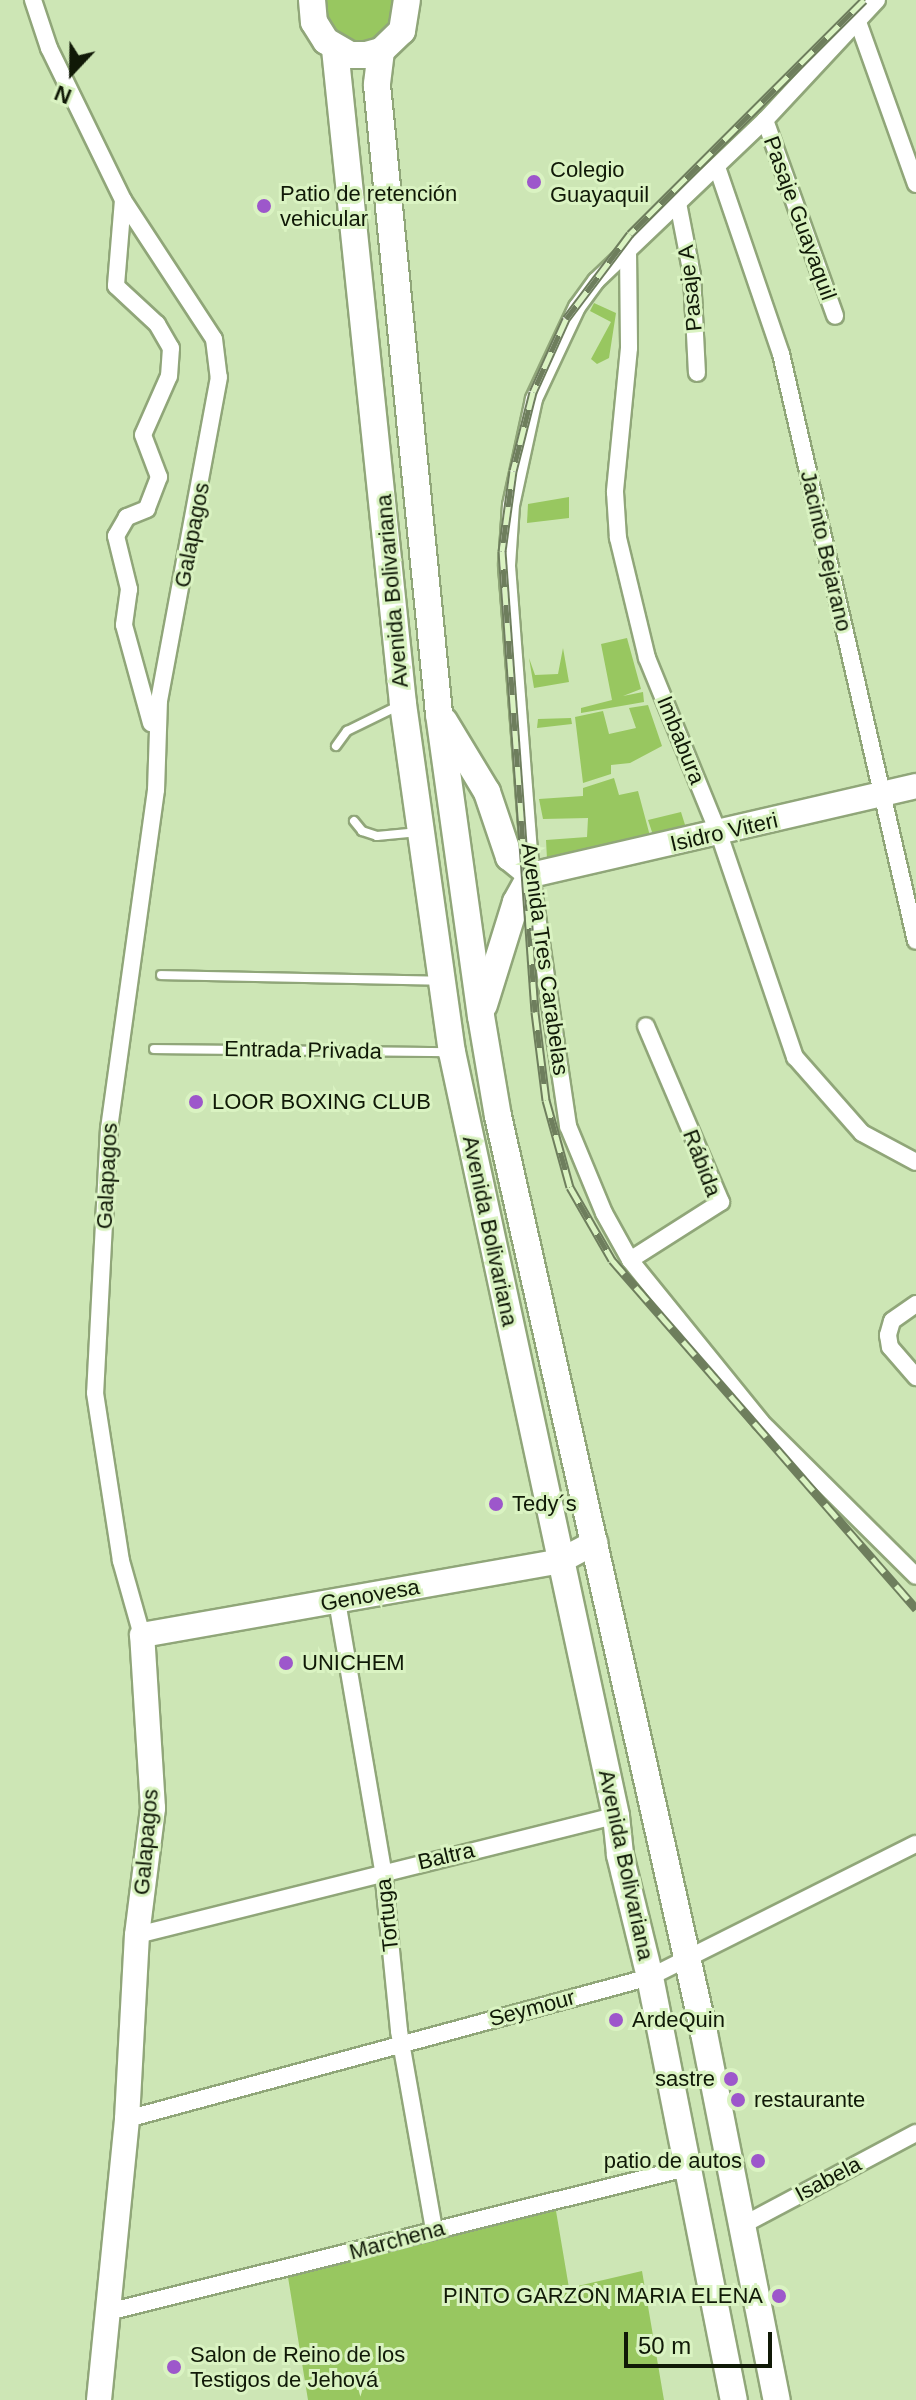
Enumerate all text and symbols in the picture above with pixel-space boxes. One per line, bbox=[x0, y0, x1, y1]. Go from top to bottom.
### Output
north arrow bbox=[32, 32, 112, 112]
text: N bbox=[51, 80, 75, 109]
street label: Pasaje Guayaquil bbox=[758, 132, 842, 304]
place label: Colegio Guayaquil bbox=[550, 156, 649, 208]
marker: Colegio Guayaquil bbox=[525, 173, 543, 191]
place label: Patio de retención vehicular bbox=[280, 180, 457, 232]
marker: Patio de retención vehicular bbox=[255, 197, 273, 215]
street label: Pasaje A bbox=[672, 243, 708, 333]
street label: Jacinto Bejarano bbox=[795, 468, 857, 634]
street label: Galapagos bbox=[169, 480, 215, 590]
street label: Avenida Bolivariana bbox=[370, 493, 414, 689]
street label: Imbabura bbox=[651, 692, 711, 788]
street label: Isidro Viteri bbox=[668, 807, 780, 857]
street label: Avenida Tres Carabelas bbox=[516, 841, 574, 1077]
street label: Entrada Privada bbox=[224, 1035, 382, 1065]
place label: LOOR BOXING CLUB bbox=[212, 1089, 431, 1115]
marker: LOOR BOXING CLUB bbox=[187, 1093, 205, 1111]
street label: Galapagos bbox=[91, 1122, 123, 1230]
street label: Rábida bbox=[677, 1126, 727, 1200]
street label: Avenida Bolivariana bbox=[457, 1133, 523, 1329]
place label: Tedy´s bbox=[512, 1491, 577, 1517]
marker: Tedy´s bbox=[487, 1495, 505, 1513]
street label: Genovesa bbox=[318, 1573, 422, 1617]
place label: UNICHEM bbox=[302, 1650, 405, 1676]
marker: UNICHEM bbox=[277, 1654, 295, 1672]
street label: Avenida Bolivariana bbox=[593, 1767, 659, 1963]
street label: Galapagos bbox=[128, 1788, 164, 1896]
street label: Baltra bbox=[415, 1837, 477, 1875]
street label: Tortuga bbox=[370, 1877, 404, 1953]
street label: Seymour bbox=[486, 1984, 578, 2032]
place label: ArdeQuin bbox=[632, 2007, 725, 2033]
marker: ArdeQuin bbox=[607, 2011, 625, 2029]
place label: sastre bbox=[655, 2066, 715, 2092]
marker: sastre bbox=[722, 2070, 740, 2088]
place label: restaurante bbox=[754, 2087, 865, 2113]
marker: restaurante bbox=[729, 2091, 747, 2109]
place label: patio de autos bbox=[604, 2148, 742, 2174]
street label: Isabela bbox=[790, 2151, 866, 2207]
marker: patio de autos bbox=[749, 2152, 767, 2170]
street label: Marchena bbox=[346, 2215, 448, 2265]
place label: PINTO GARZON MARIA ELENA bbox=[442, 2283, 763, 2309]
marker: PINTO GARZON MARIA ELENA bbox=[770, 2287, 788, 2305]
scale bar bbox=[628, 2316, 776, 2366]
text: 50 m bbox=[638, 2332, 691, 2359]
place label: Salon de Reino de los Testigos de Jehová bbox=[190, 2341, 405, 2392]
marker: Salon de Reino de los Testigos de Jehová bbox=[165, 2358, 183, 2376]

